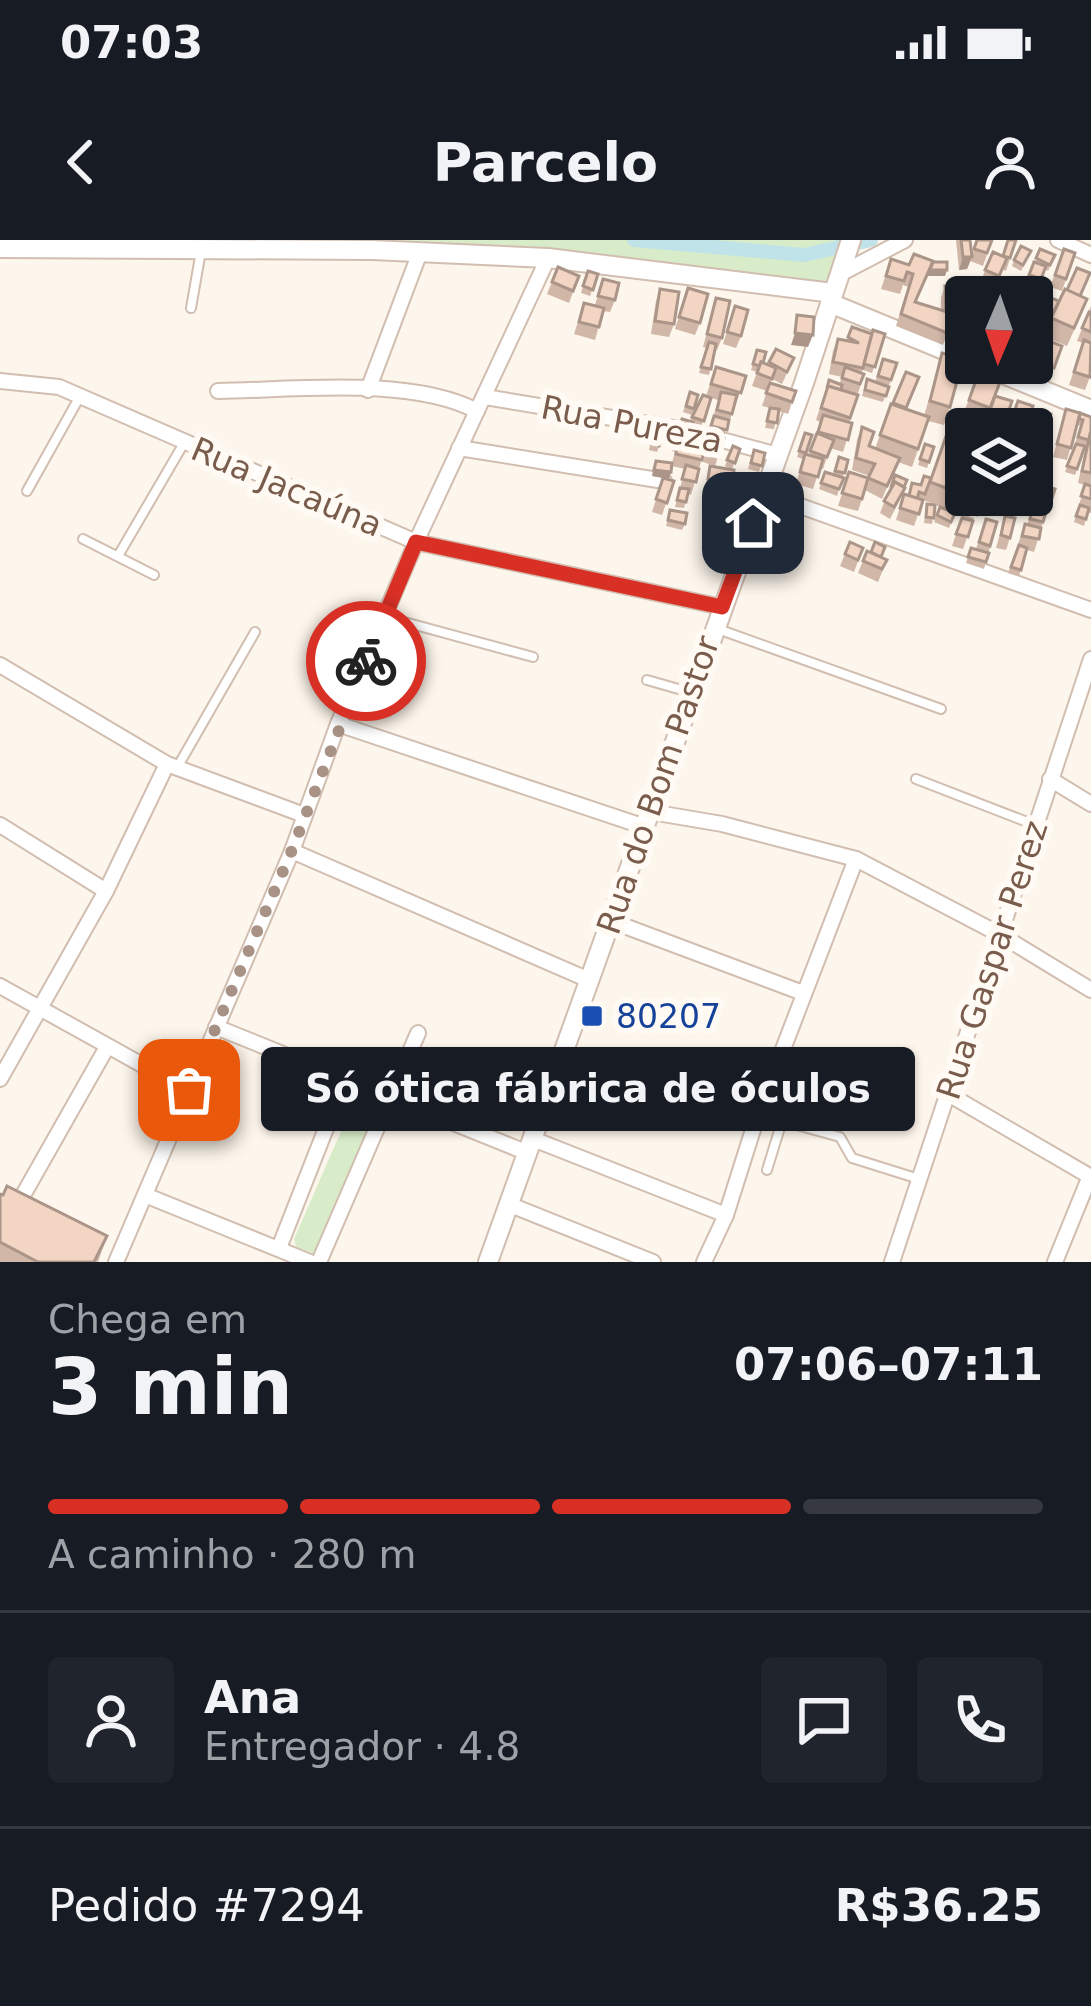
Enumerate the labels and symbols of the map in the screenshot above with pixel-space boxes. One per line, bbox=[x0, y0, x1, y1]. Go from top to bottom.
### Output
north arrow bbox=[945, 276, 1053, 384]
street label: Rua Pureza bbox=[538, 387, 726, 461]
street label: Rua Jacaúna bbox=[186, 429, 388, 545]
pin bbox=[702, 472, 804, 574]
courier bbox=[306, 601, 426, 721]
street label: Rua do Bom Pastor bbox=[589, 630, 727, 939]
street label: Rua Gaspar Perez bbox=[929, 816, 1055, 1104]
place label: 80207 bbox=[616, 997, 721, 1036]
marker: 80207 bbox=[579, 1003, 605, 1029]
pin bbox=[138, 1039, 240, 1141]
callout: Só ótica fábrica de óculos bbox=[261, 1048, 915, 1132]

